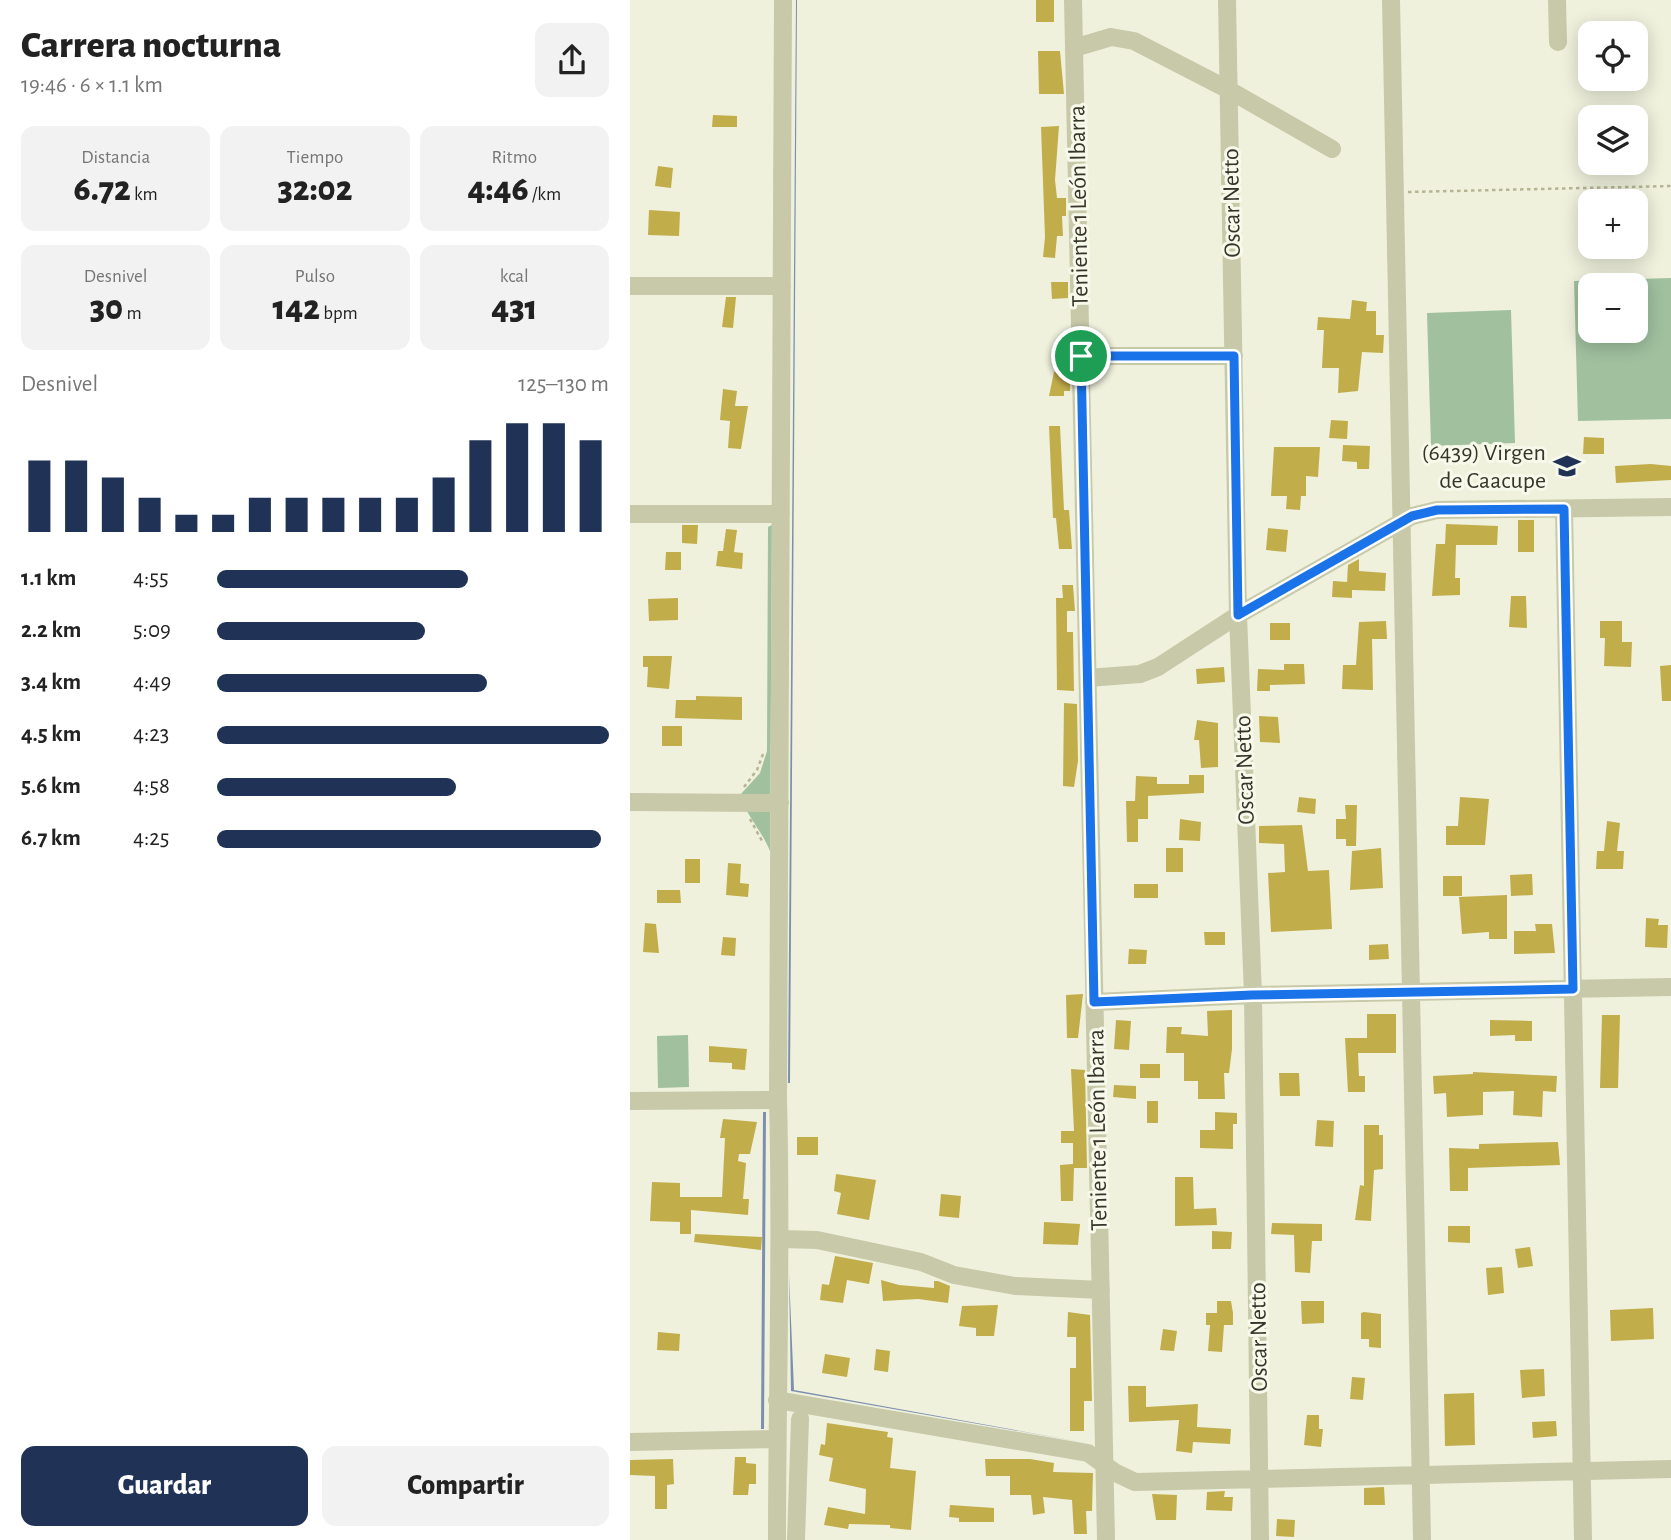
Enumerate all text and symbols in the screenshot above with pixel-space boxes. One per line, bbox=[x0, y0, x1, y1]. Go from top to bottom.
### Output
map controls bbox=[1578, 21, 1648, 343]
button: locate bbox=[1578, 21, 1648, 91]
button: share bbox=[535, 23, 609, 97]
text: Carrera nocturna bbox=[21, 27, 281, 65]
text: 19:46 · 6 × 1.1 km bbox=[21, 74, 163, 97]
street label: Teniente 1 León Ibarra bbox=[1065, 105, 1093, 307]
button: layers bbox=[1578, 105, 1648, 175]
text: Distancia bbox=[81, 148, 150, 167]
text: Tiempo bbox=[287, 148, 343, 167]
text: Ritmo bbox=[491, 148, 537, 167]
street label: Oscar Netto bbox=[1219, 148, 1245, 258]
text: 6.72 bbox=[74, 172, 131, 207]
text: 32:02 bbox=[277, 172, 353, 207]
text: 4:46 bbox=[468, 172, 529, 207]
text: km bbox=[131, 185, 158, 204]
text: /km bbox=[529, 185, 561, 204]
button: + bbox=[1578, 189, 1648, 259]
text: Desnivel bbox=[84, 267, 148, 286]
text: Pulso bbox=[295, 267, 335, 286]
text: kcal bbox=[500, 267, 529, 286]
button: − bbox=[1578, 273, 1648, 343]
text: 30 bbox=[90, 291, 123, 326]
text: 142 bbox=[272, 291, 320, 326]
text: 431 bbox=[491, 291, 537, 326]
text: m bbox=[123, 304, 142, 323]
text: bpm bbox=[320, 304, 358, 323]
pin bbox=[1051, 326, 1111, 386]
icon: arrive bbox=[1062, 337, 1100, 375]
text: Desnivel bbox=[21, 373, 98, 396]
text: 125–130 m bbox=[518, 373, 609, 396]
place label: (6439) Virgen de Caacupe bbox=[1422, 441, 1546, 493]
school or university icon: (6439) Virgen de Caacupe bbox=[1552, 451, 1582, 481]
text: 1.1 km bbox=[21, 567, 76, 590]
text: 4:55 bbox=[133, 567, 169, 590]
text: 2.2 km bbox=[21, 619, 81, 642]
text: 5:09 bbox=[133, 619, 171, 642]
text: 3.4 km bbox=[21, 671, 81, 694]
text: 4:49 bbox=[133, 671, 171, 694]
street label: Oscar Netto bbox=[1231, 715, 1259, 825]
text: 4.5 km bbox=[21, 723, 81, 746]
text: 4:23 bbox=[133, 723, 169, 746]
text: 5.6 km bbox=[21, 775, 81, 798]
text: 4:58 bbox=[133, 775, 170, 798]
text: 6.7 km bbox=[21, 827, 81, 850]
text: 4:25 bbox=[133, 827, 169, 850]
street label: Teniente 1 León Ibarra bbox=[1084, 1029, 1112, 1231]
street label: Oscar Netto bbox=[1246, 1282, 1272, 1392]
button: Guardar bbox=[21, 1446, 308, 1526]
button: Compartir bbox=[322, 1446, 609, 1526]

